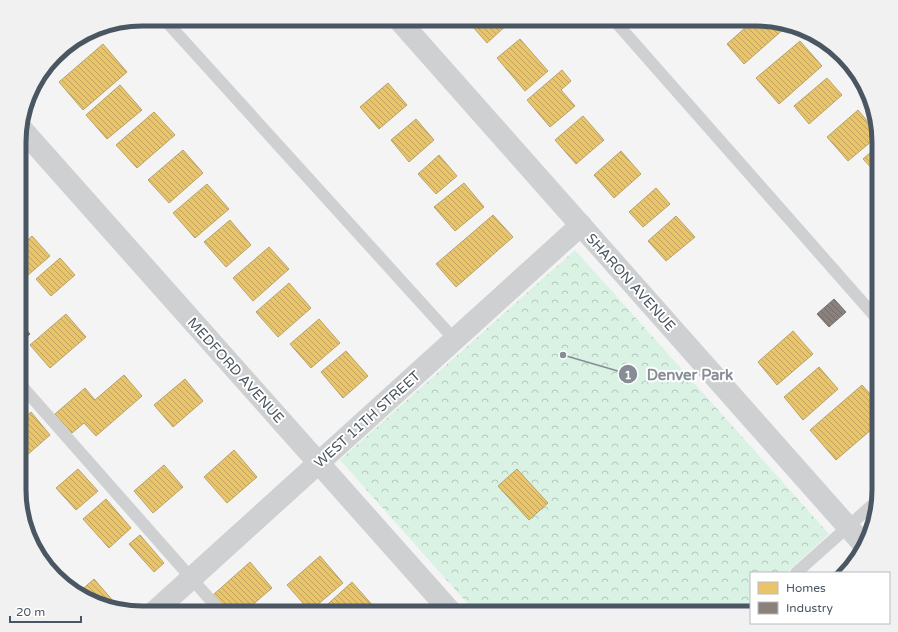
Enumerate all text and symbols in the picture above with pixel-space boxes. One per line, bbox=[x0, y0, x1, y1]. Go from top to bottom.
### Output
street label: SHARON AVENUE bbox=[582, 230, 679, 335]
street label: MEDFORD AVENUE bbox=[184, 314, 287, 427]
callout: Denver Park bbox=[618, 361, 741, 388]
text: Denver Park bbox=[647, 366, 733, 384]
street label: WEST 11TH STREET bbox=[311, 367, 424, 471]
text: 1 bbox=[624, 368, 632, 382]
legend bbox=[750, 572, 890, 624]
text: Homes bbox=[786, 581, 826, 595]
scale bar bbox=[10, 598, 81, 624]
text: Industry bbox=[786, 601, 833, 615]
text: 20 m bbox=[16, 605, 45, 619]

